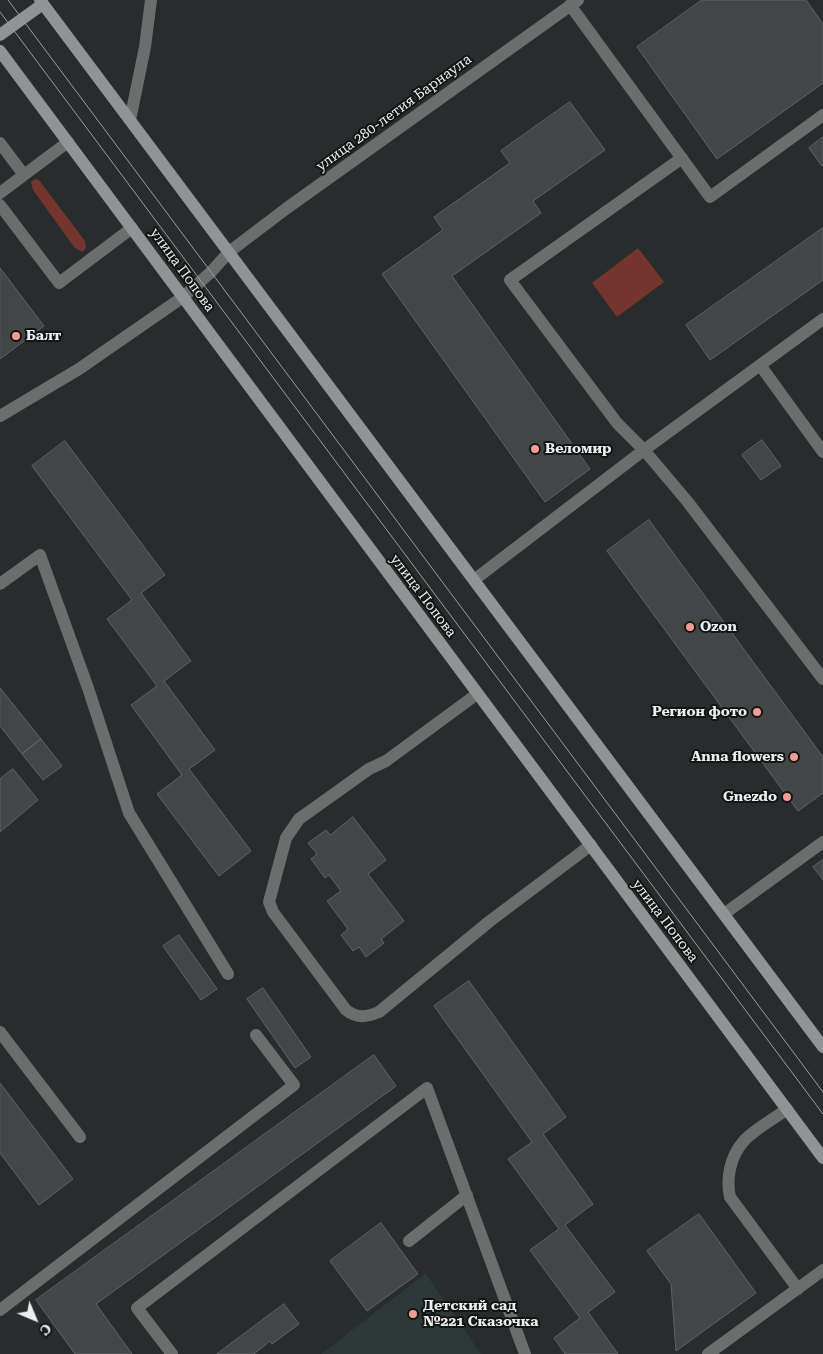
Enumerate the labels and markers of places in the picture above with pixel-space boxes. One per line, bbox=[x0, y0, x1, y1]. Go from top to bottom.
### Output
place label: Балт bbox=[26, 328, 61, 344]
marker: Балт bbox=[10, 330, 22, 342]
place label: Веломир bbox=[545, 441, 611, 457]
marker: Веломир bbox=[529, 443, 541, 455]
place label: Ozon bbox=[700, 619, 737, 635]
marker: Ozon bbox=[684, 621, 696, 633]
place label: Регион фото bbox=[652, 704, 747, 720]
marker: Регион фото bbox=[751, 706, 763, 718]
place label: Anna flowers bbox=[691, 749, 784, 765]
marker: Anna flowers bbox=[788, 751, 800, 763]
place label: Gnezdo bbox=[723, 789, 777, 805]
marker: Gnezdo bbox=[781, 791, 793, 803]
place label: Детский сад №221 Сказочка bbox=[423, 1298, 538, 1330]
marker: Детский сад №221 Сказочка bbox=[407, 1308, 419, 1320]

